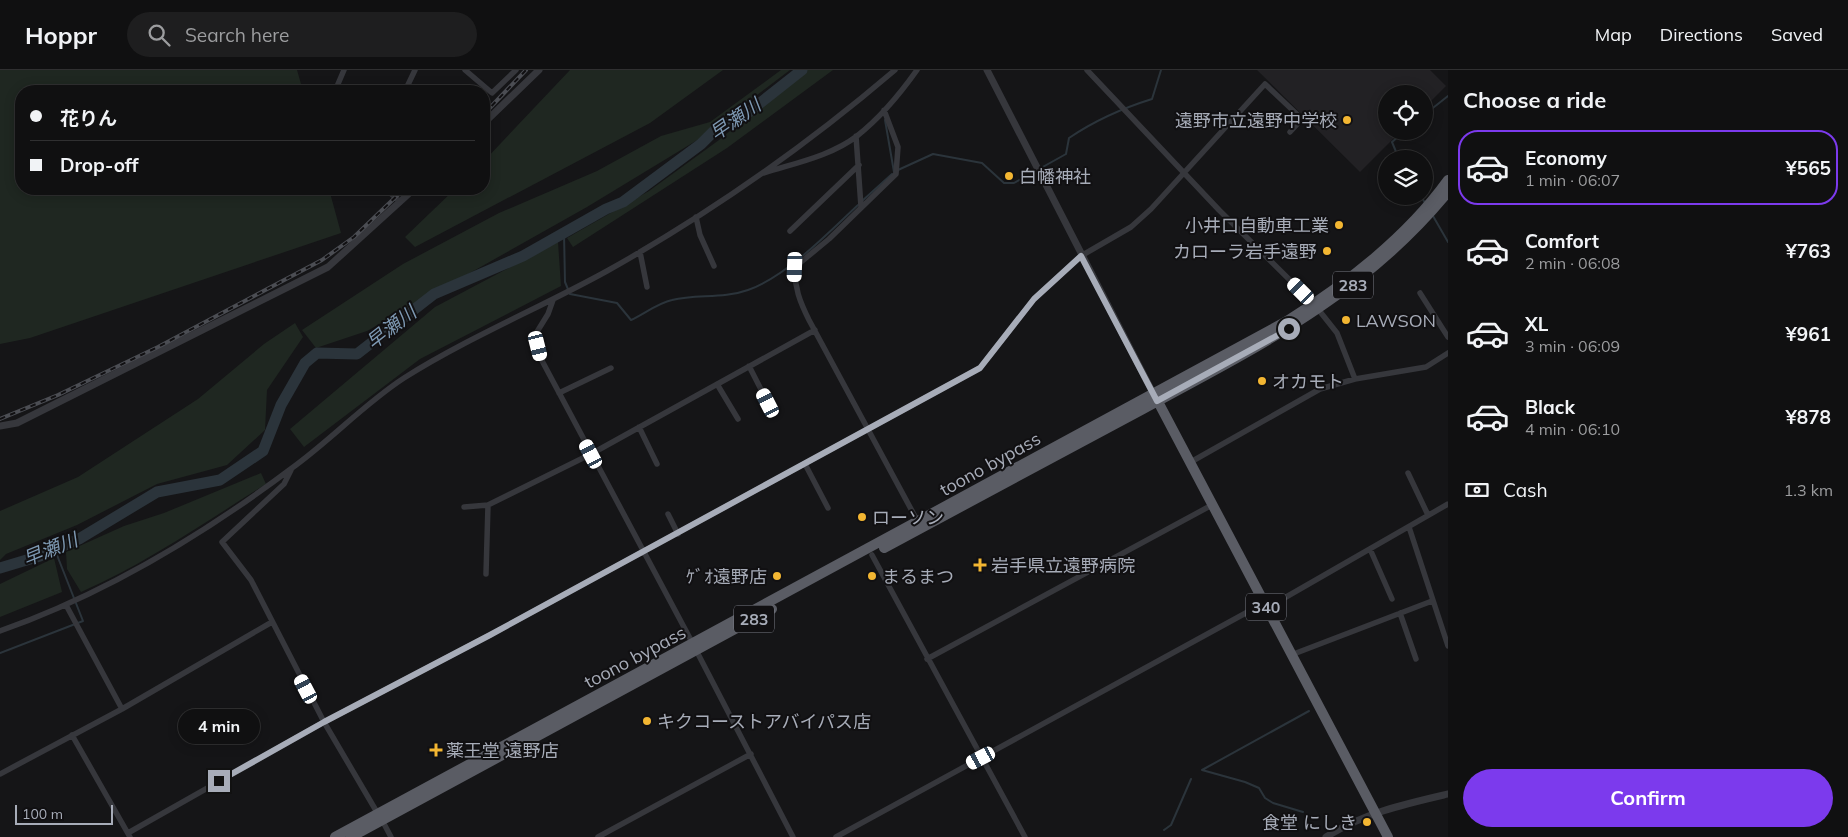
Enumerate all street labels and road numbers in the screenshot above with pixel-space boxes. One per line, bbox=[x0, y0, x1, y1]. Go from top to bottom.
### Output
road number: 283 bbox=[1333, 272, 1373, 298]
street label: toono bypass bbox=[935, 427, 1045, 501]
road number: 340 bbox=[1246, 594, 1286, 620]
road number: 283 bbox=[734, 606, 774, 632]
street label: toono bypass bbox=[580, 621, 690, 693]

